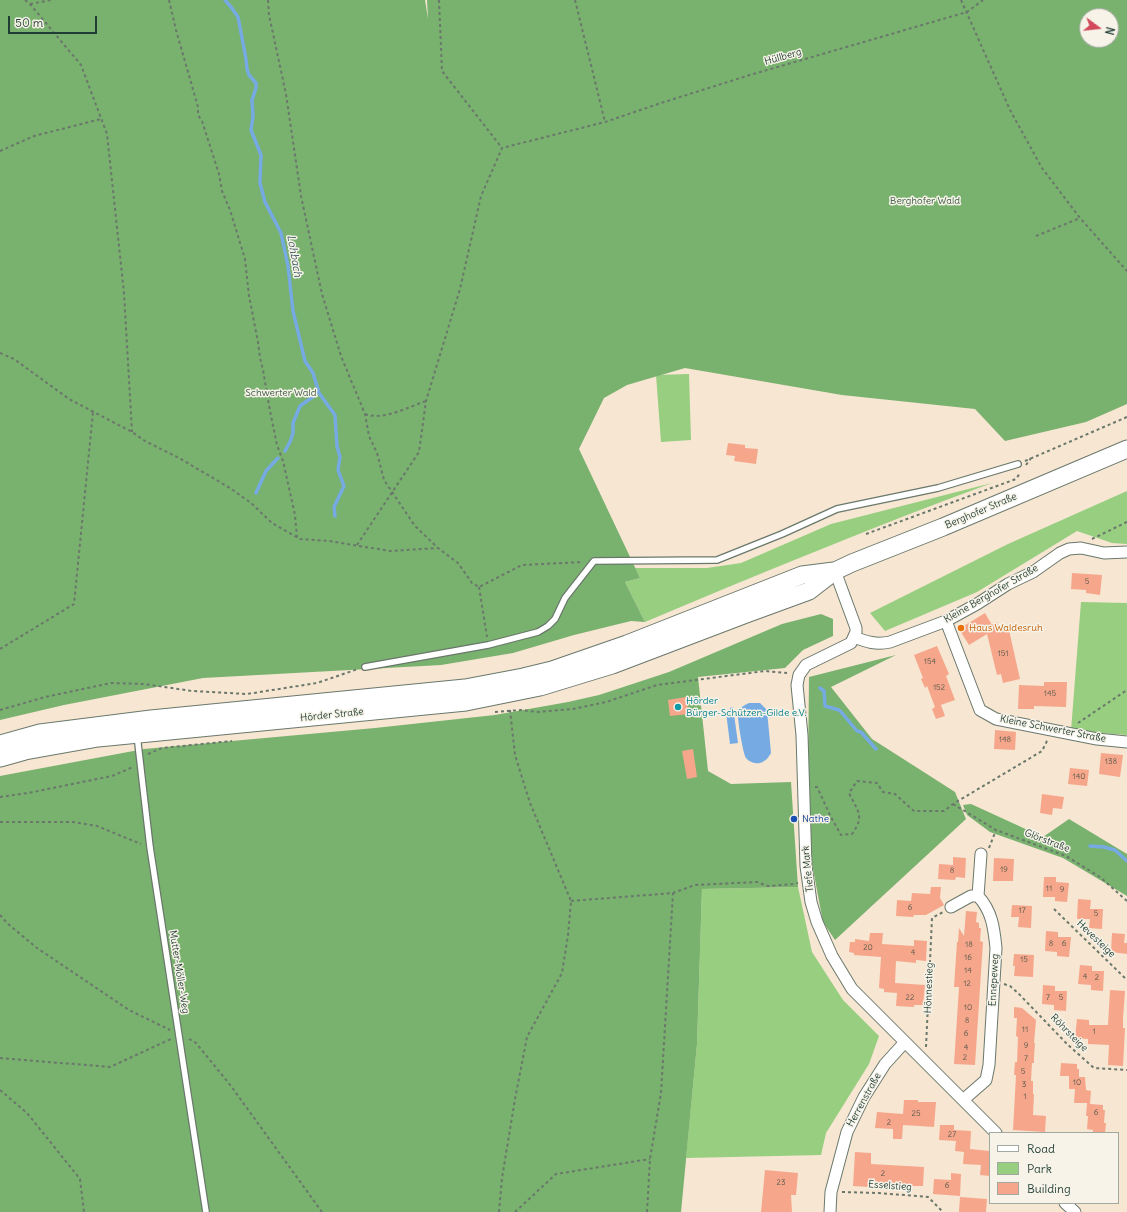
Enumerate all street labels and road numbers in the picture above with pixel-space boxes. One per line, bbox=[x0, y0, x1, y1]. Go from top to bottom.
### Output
street label: Hüllberg bbox=[763, 46, 803, 68]
street label: Berghofer Straße bbox=[943, 490, 1019, 532]
street label: Kleine Berghofer Straße bbox=[942, 562, 1040, 626]
street label: Hörder Straße bbox=[300, 706, 364, 724]
street label: Kleine Schwerter Straße bbox=[999, 713, 1107, 745]
street label: Glörstraße bbox=[1023, 827, 1071, 855]
street label: Tiefe Mark bbox=[800, 845, 816, 893]
street label: Hevesteige bbox=[1074, 918, 1118, 960]
street label: Mutter-Möller-Weg bbox=[166, 929, 192, 1015]
street label: Ennepeweg bbox=[987, 953, 1001, 1007]
street label: Hönnestieg bbox=[922, 962, 936, 1014]
street label: Röhrsteige bbox=[1048, 1012, 1090, 1054]
street label: Herrenstraße bbox=[844, 1071, 884, 1129]
street label: Esselstieg bbox=[868, 1178, 912, 1194]

